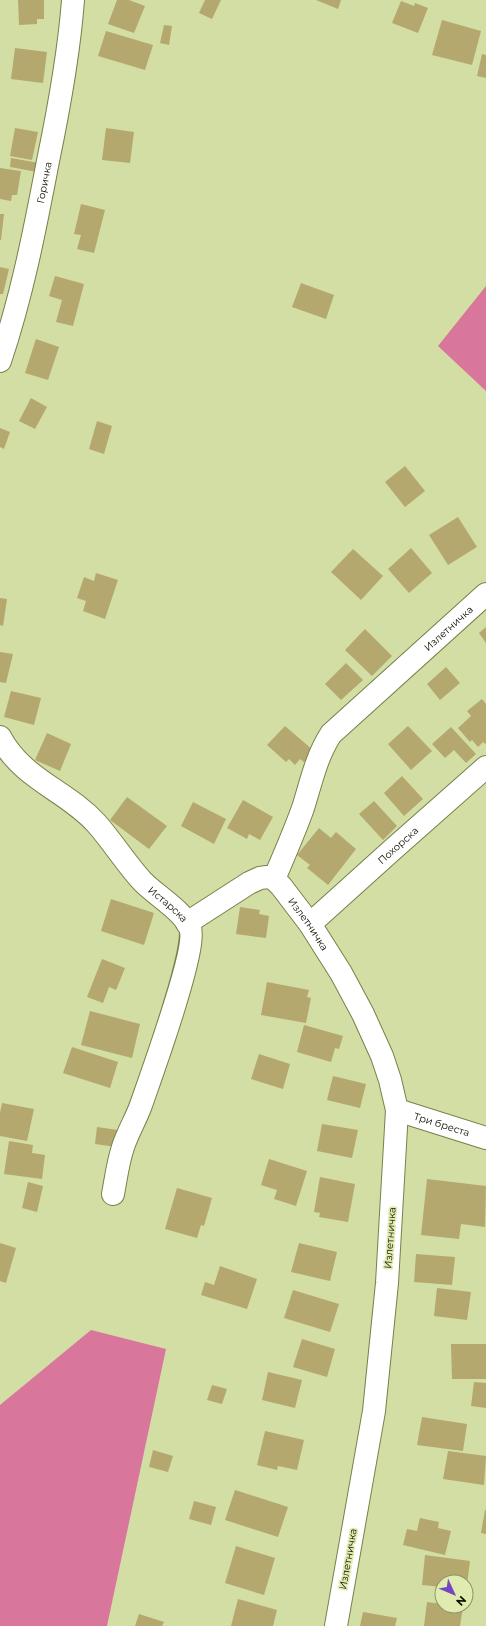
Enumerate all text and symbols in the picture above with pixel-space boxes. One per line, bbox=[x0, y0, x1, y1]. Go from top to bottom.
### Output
street label: Горичка bbox=[33, 161, 54, 204]
street label: Излетничка bbox=[421, 603, 475, 654]
street label: Похорска bbox=[375, 824, 421, 867]
street label: Истарска bbox=[146, 883, 191, 925]
street label: Излетничка bbox=[286, 895, 332, 953]
street label: Три бреста bbox=[412, 1109, 471, 1139]
street label: Излетничка bbox=[381, 1207, 399, 1269]
street label: Излетничка bbox=[336, 1527, 360, 1591]
north arrow bbox=[434, 1574, 474, 1614]
text: N bbox=[453, 1593, 469, 1609]

